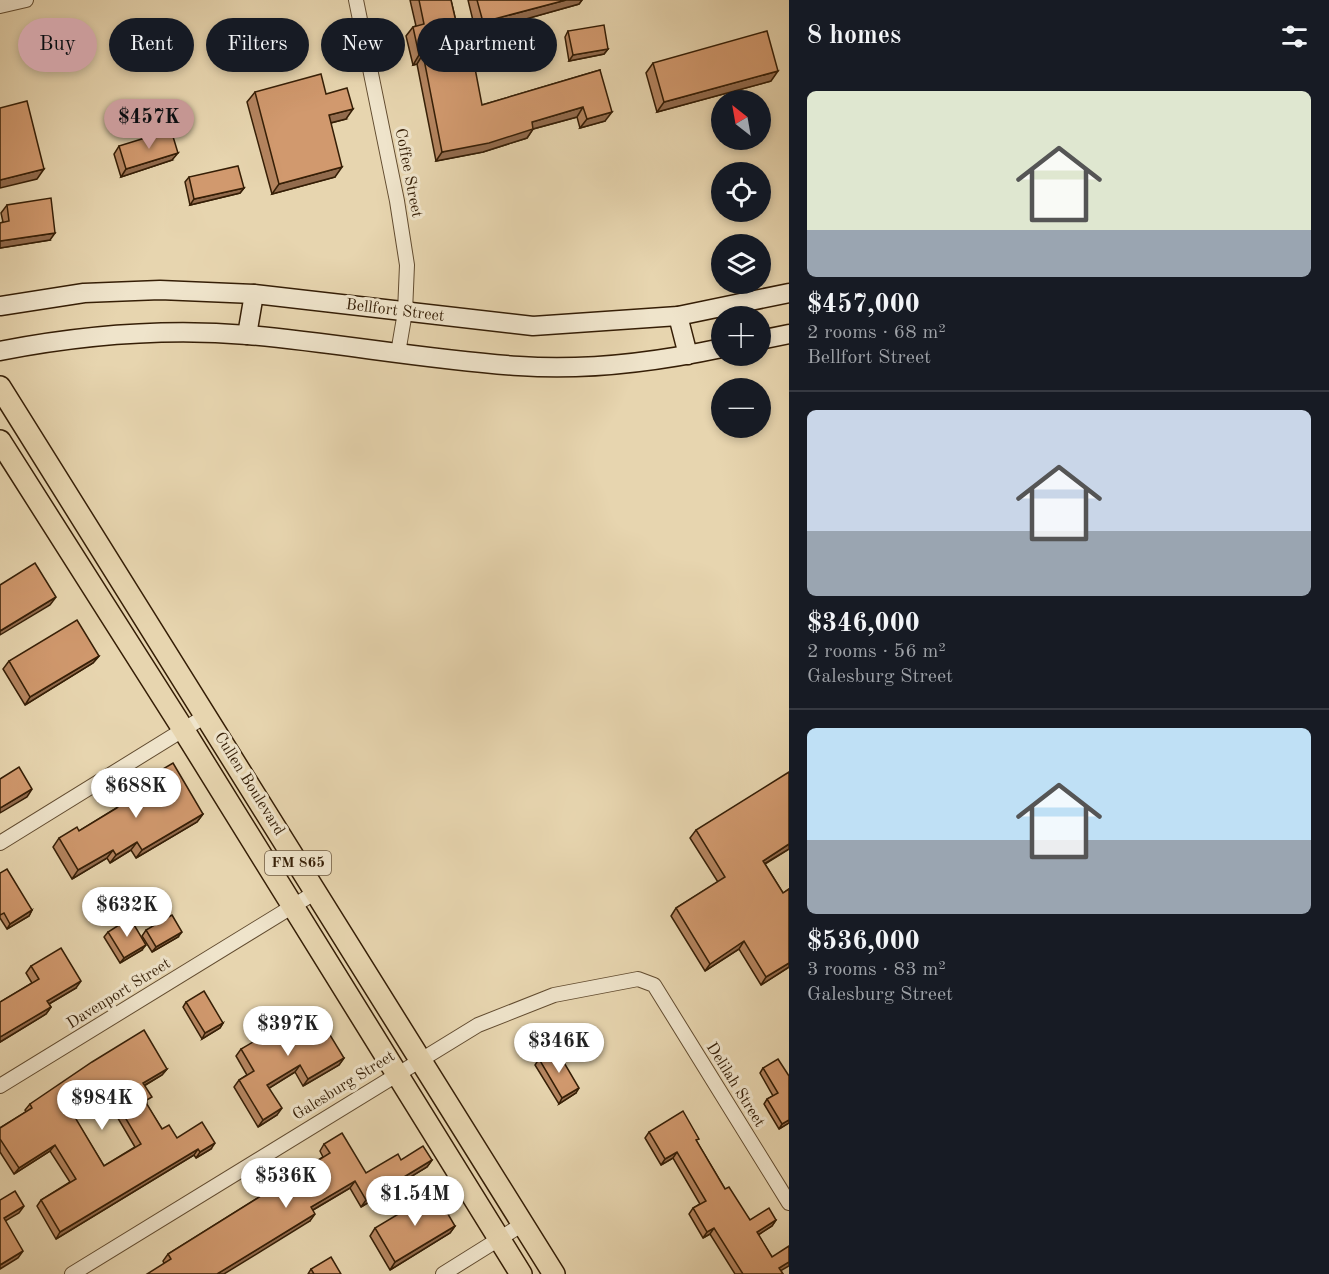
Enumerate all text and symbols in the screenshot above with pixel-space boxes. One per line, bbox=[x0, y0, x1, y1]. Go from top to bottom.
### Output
chip: Buy bbox=[18, 18, 97, 72]
chip: Rent bbox=[109, 18, 194, 72]
chip: Filters bbox=[206, 18, 309, 72]
chip: New bbox=[321, 18, 405, 72]
chip: Apartment bbox=[417, 18, 557, 72]
icon: filters bbox=[1278, 20, 1311, 53]
text: 8 homes bbox=[807, 23, 901, 49]
north arrow bbox=[711, 90, 771, 150]
map controls bbox=[711, 90, 771, 438]
pin: $457K bbox=[107, 99, 191, 150]
text: $457K bbox=[118, 108, 180, 128]
street label: Coffee Street bbox=[391, 127, 425, 219]
icon: home bbox=[1005, 130, 1113, 238]
button: locate bbox=[711, 162, 771, 222]
button: layers bbox=[711, 234, 771, 294]
text: $457,000 bbox=[807, 292, 920, 318]
street label: Bellfort Street bbox=[345, 297, 446, 325]
button: + bbox=[711, 306, 771, 366]
text: 2 rooms · 68 m² bbox=[807, 323, 946, 343]
text: Bellfort Street bbox=[807, 348, 931, 368]
button: − bbox=[711, 378, 771, 438]
icon: home bbox=[1005, 449, 1113, 557]
text: $346,000 bbox=[807, 611, 920, 637]
text: 2 rooms · 56 m² bbox=[807, 642, 946, 662]
text: Galesburg Street bbox=[807, 667, 953, 687]
street label: Cullen Boulevard bbox=[211, 730, 287, 838]
icon: home bbox=[1005, 767, 1113, 875]
pin: $688K bbox=[94, 768, 178, 819]
text: $688K bbox=[105, 777, 167, 797]
road number: FM 865 bbox=[265, 851, 331, 875]
pin: $632K bbox=[85, 887, 169, 938]
text: $632K bbox=[96, 896, 158, 916]
text: $536,000 bbox=[807, 929, 920, 955]
street label: Davenport Street bbox=[64, 956, 174, 1032]
text: 3 rooms · 83 m² bbox=[807, 960, 946, 980]
text: Galesburg Street bbox=[807, 985, 953, 1005]
pin: $397K bbox=[246, 1006, 330, 1057]
text: $397K bbox=[257, 1015, 319, 1035]
pin: $346K bbox=[517, 1023, 601, 1074]
text: $346K bbox=[528, 1032, 590, 1052]
street label: Delilah Street bbox=[703, 1040, 768, 1130]
street label: Galesburg Street bbox=[290, 1048, 398, 1124]
pin: $984K bbox=[60, 1080, 144, 1131]
text: $984K bbox=[71, 1089, 133, 1109]
pin: $536K bbox=[244, 1158, 328, 1209]
text: $536K bbox=[255, 1167, 317, 1187]
pin: $1.54M bbox=[366, 1176, 464, 1227]
text: $1.54M bbox=[380, 1185, 450, 1205]

